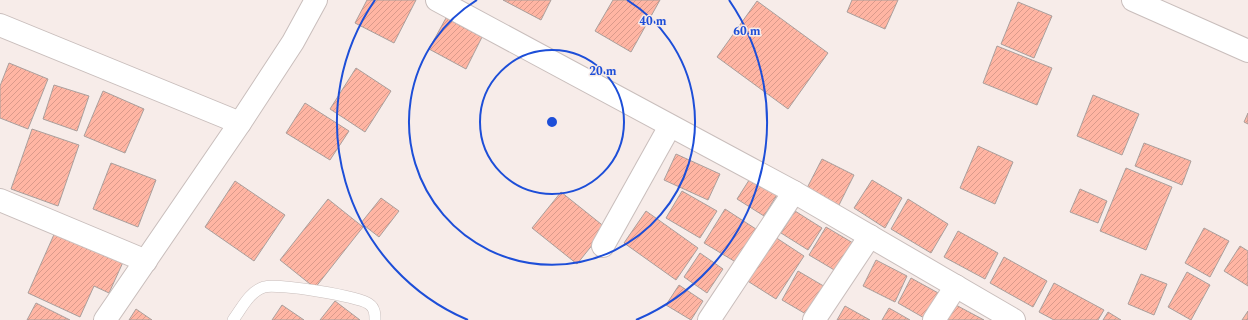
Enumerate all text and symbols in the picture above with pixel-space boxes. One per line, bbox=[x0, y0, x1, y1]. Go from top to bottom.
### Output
text: 40 m bbox=[639, 12, 667, 31]
text: 60 m bbox=[733, 22, 761, 41]
text: 20 m bbox=[589, 62, 617, 81]
centre of rings bbox=[545, 115, 559, 129]

